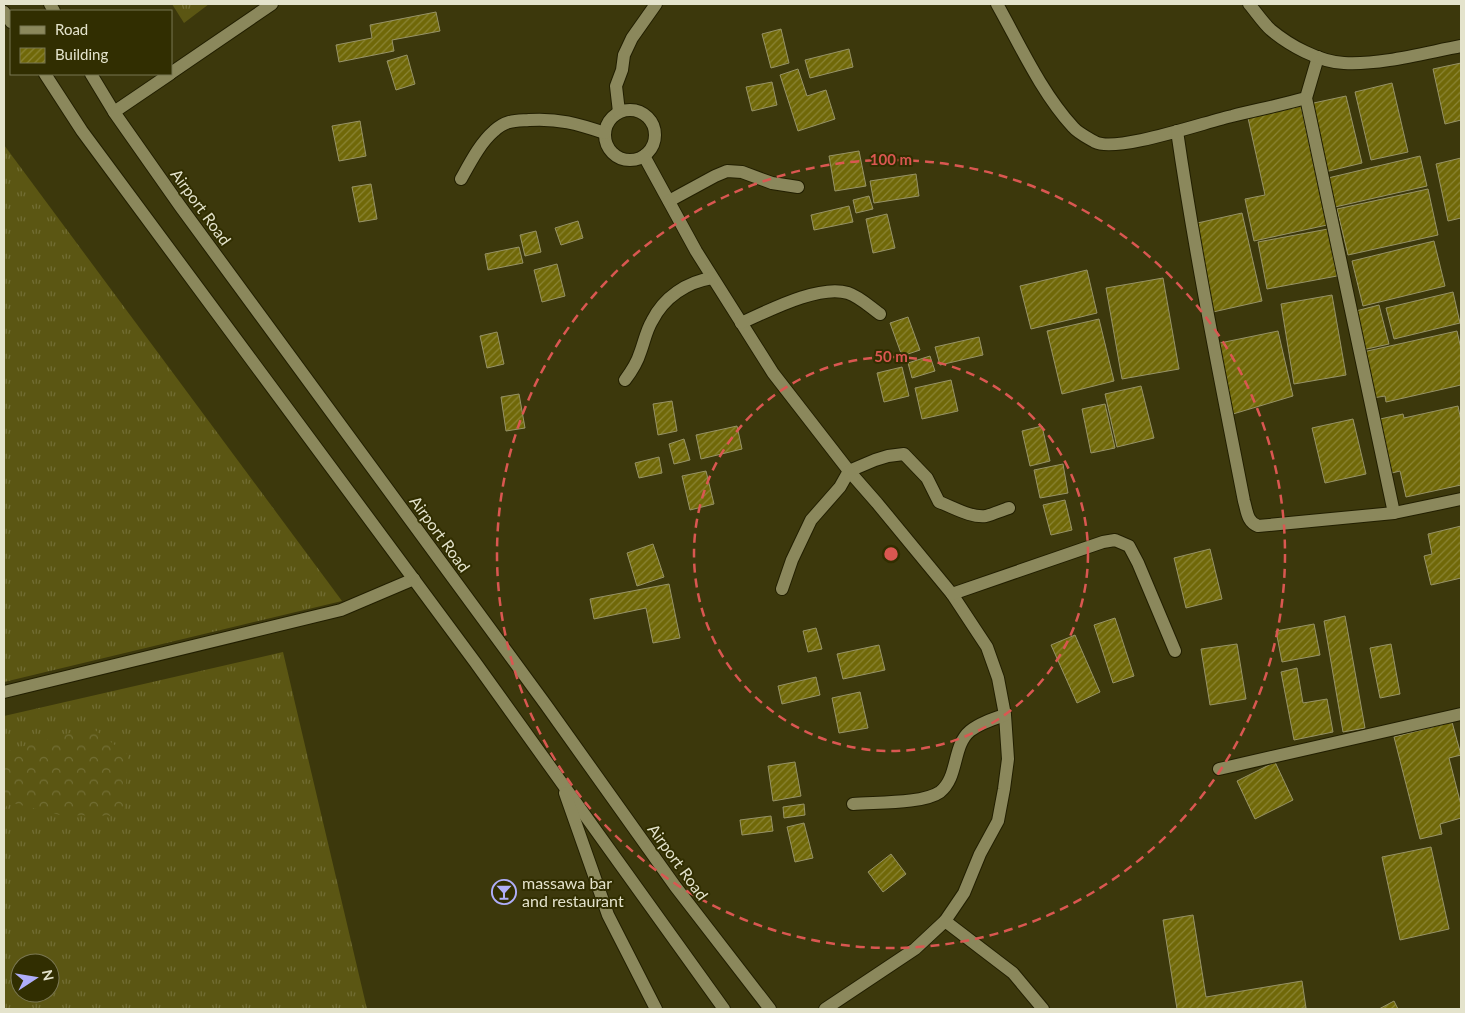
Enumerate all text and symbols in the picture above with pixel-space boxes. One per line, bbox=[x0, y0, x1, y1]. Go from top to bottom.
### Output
legend bbox=[10, 10, 172, 75]
text: Road bbox=[55, 20, 88, 38]
text: Building bbox=[55, 45, 108, 63]
text: 100 m bbox=[870, 150, 912, 168]
street label: Airport Road bbox=[167, 165, 235, 249]
text: 50 m bbox=[874, 347, 908, 365]
street label: Airport Road bbox=[406, 492, 474, 576]
centre of rings bbox=[882, 545, 900, 563]
street label: Airport Road bbox=[644, 820, 712, 904]
place label: massawa bar and restaurant bbox=[522, 873, 624, 910]
bar icon: massawa bar and restaurant bbox=[491, 879, 517, 905]
north arrow bbox=[10, 953, 60, 1003]
text: N bbox=[39, 968, 58, 982]

